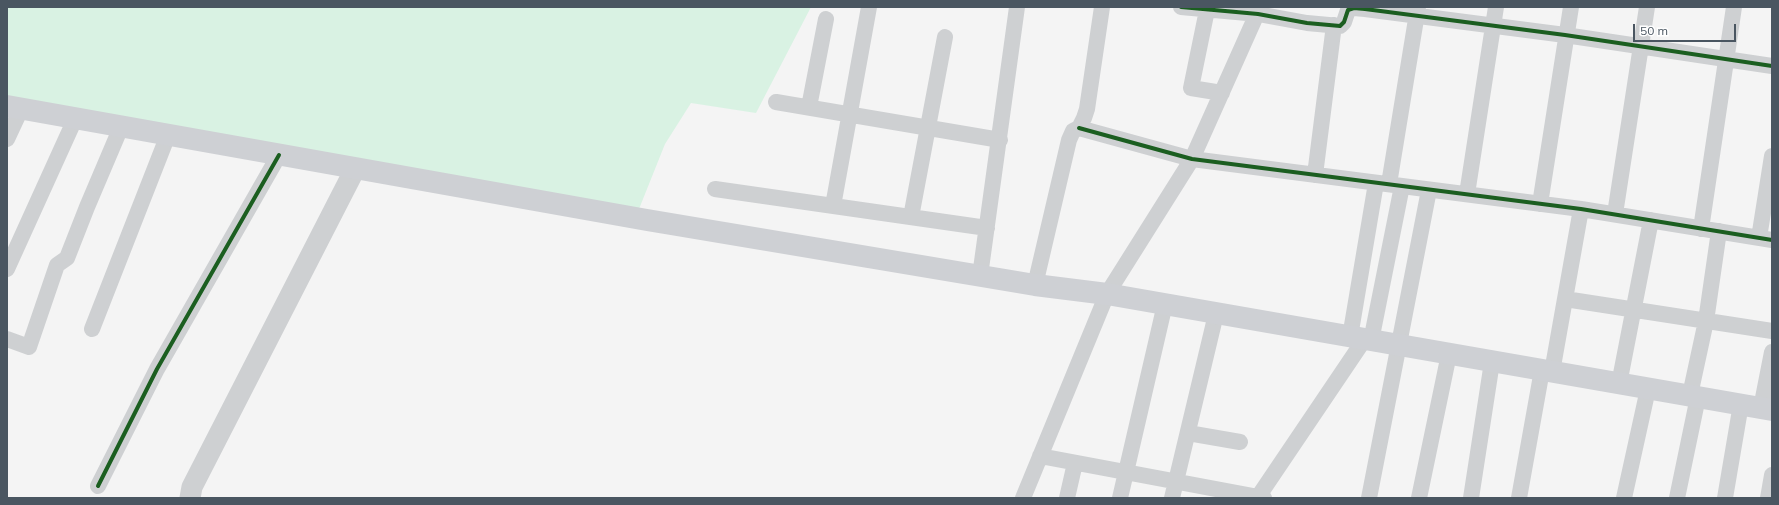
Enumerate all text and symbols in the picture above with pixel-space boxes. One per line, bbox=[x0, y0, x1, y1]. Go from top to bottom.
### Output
scale bar bbox=[1635, 16, 1738, 42]
text: 50 m bbox=[1640, 23, 1668, 38]

